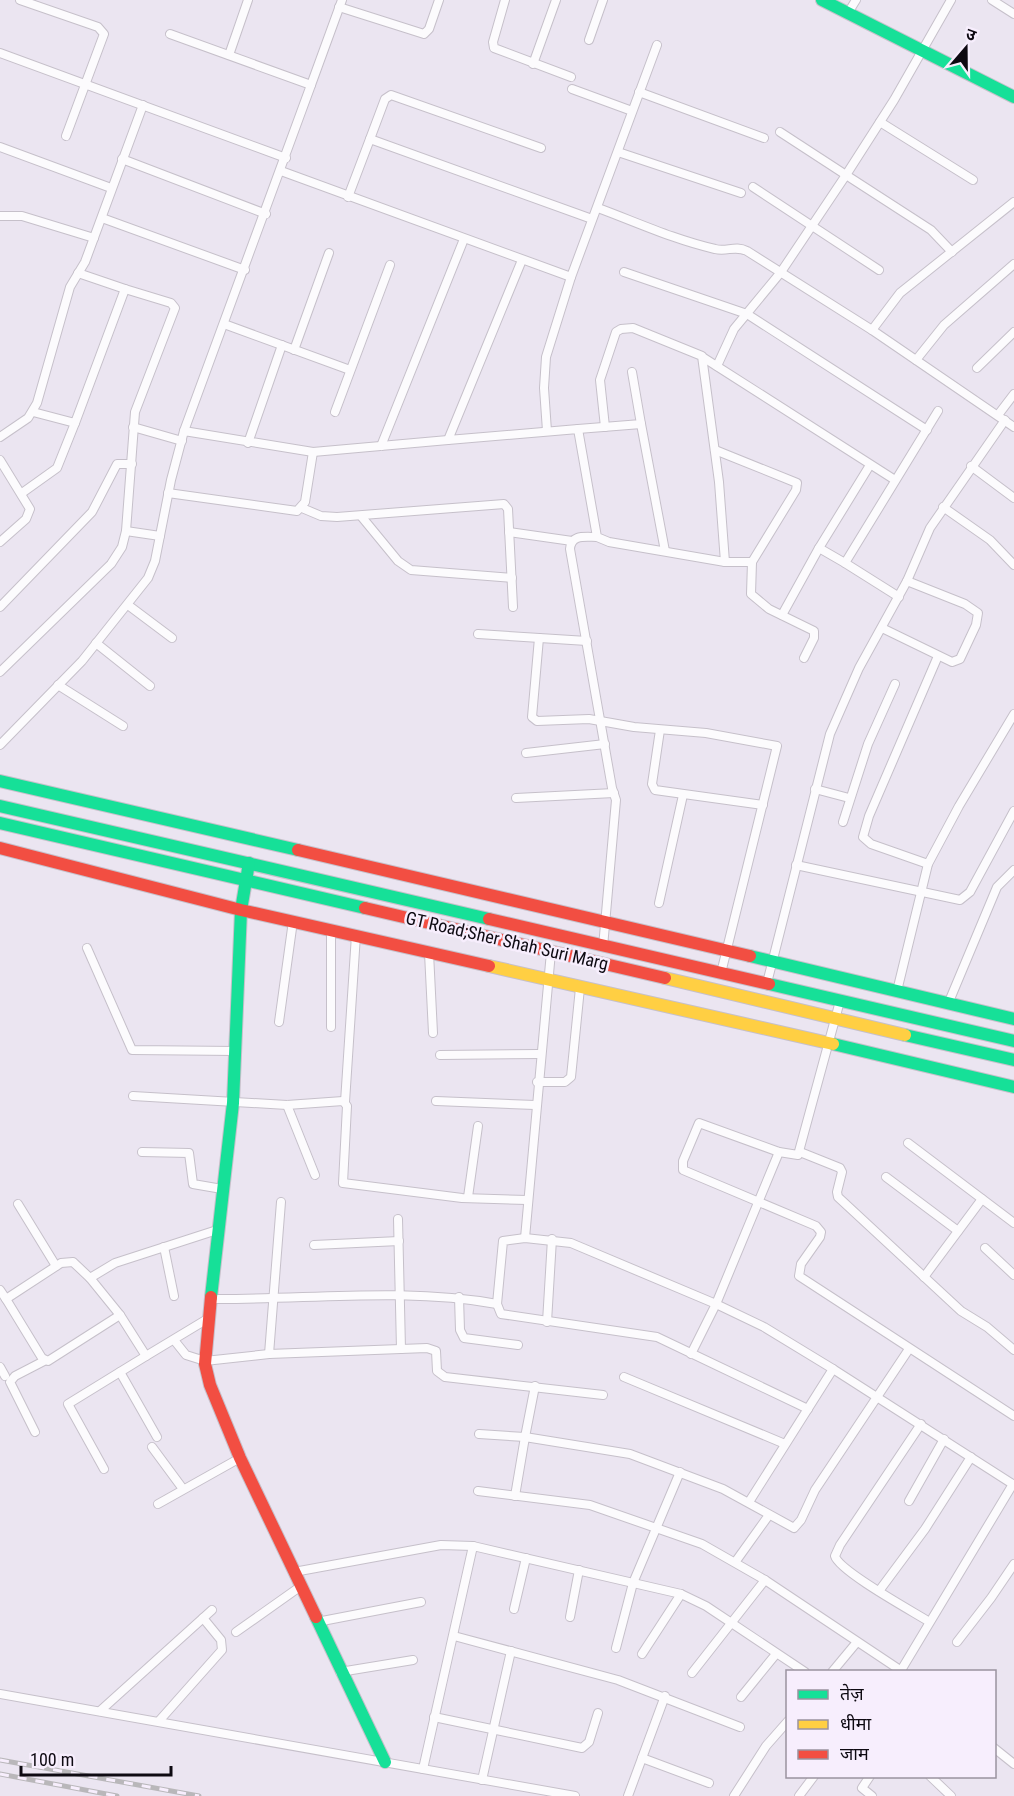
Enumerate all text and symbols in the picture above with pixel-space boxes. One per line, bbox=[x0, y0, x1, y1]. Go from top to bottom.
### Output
north arrow bbox=[936, 18, 996, 78]
text: उ bbox=[963, 24, 979, 45]
street label: GT Road;Sher Shah Suri Marg bbox=[404, 907, 610, 974]
legend bbox=[786, 1670, 996, 1778]
text: तेज़ bbox=[840, 1683, 864, 1704]
text: धीमा bbox=[840, 1713, 871, 1734]
scale bar bbox=[21, 1739, 171, 1777]
text: जाम bbox=[840, 1743, 870, 1764]
text: 100 m bbox=[30, 1749, 74, 1770]

